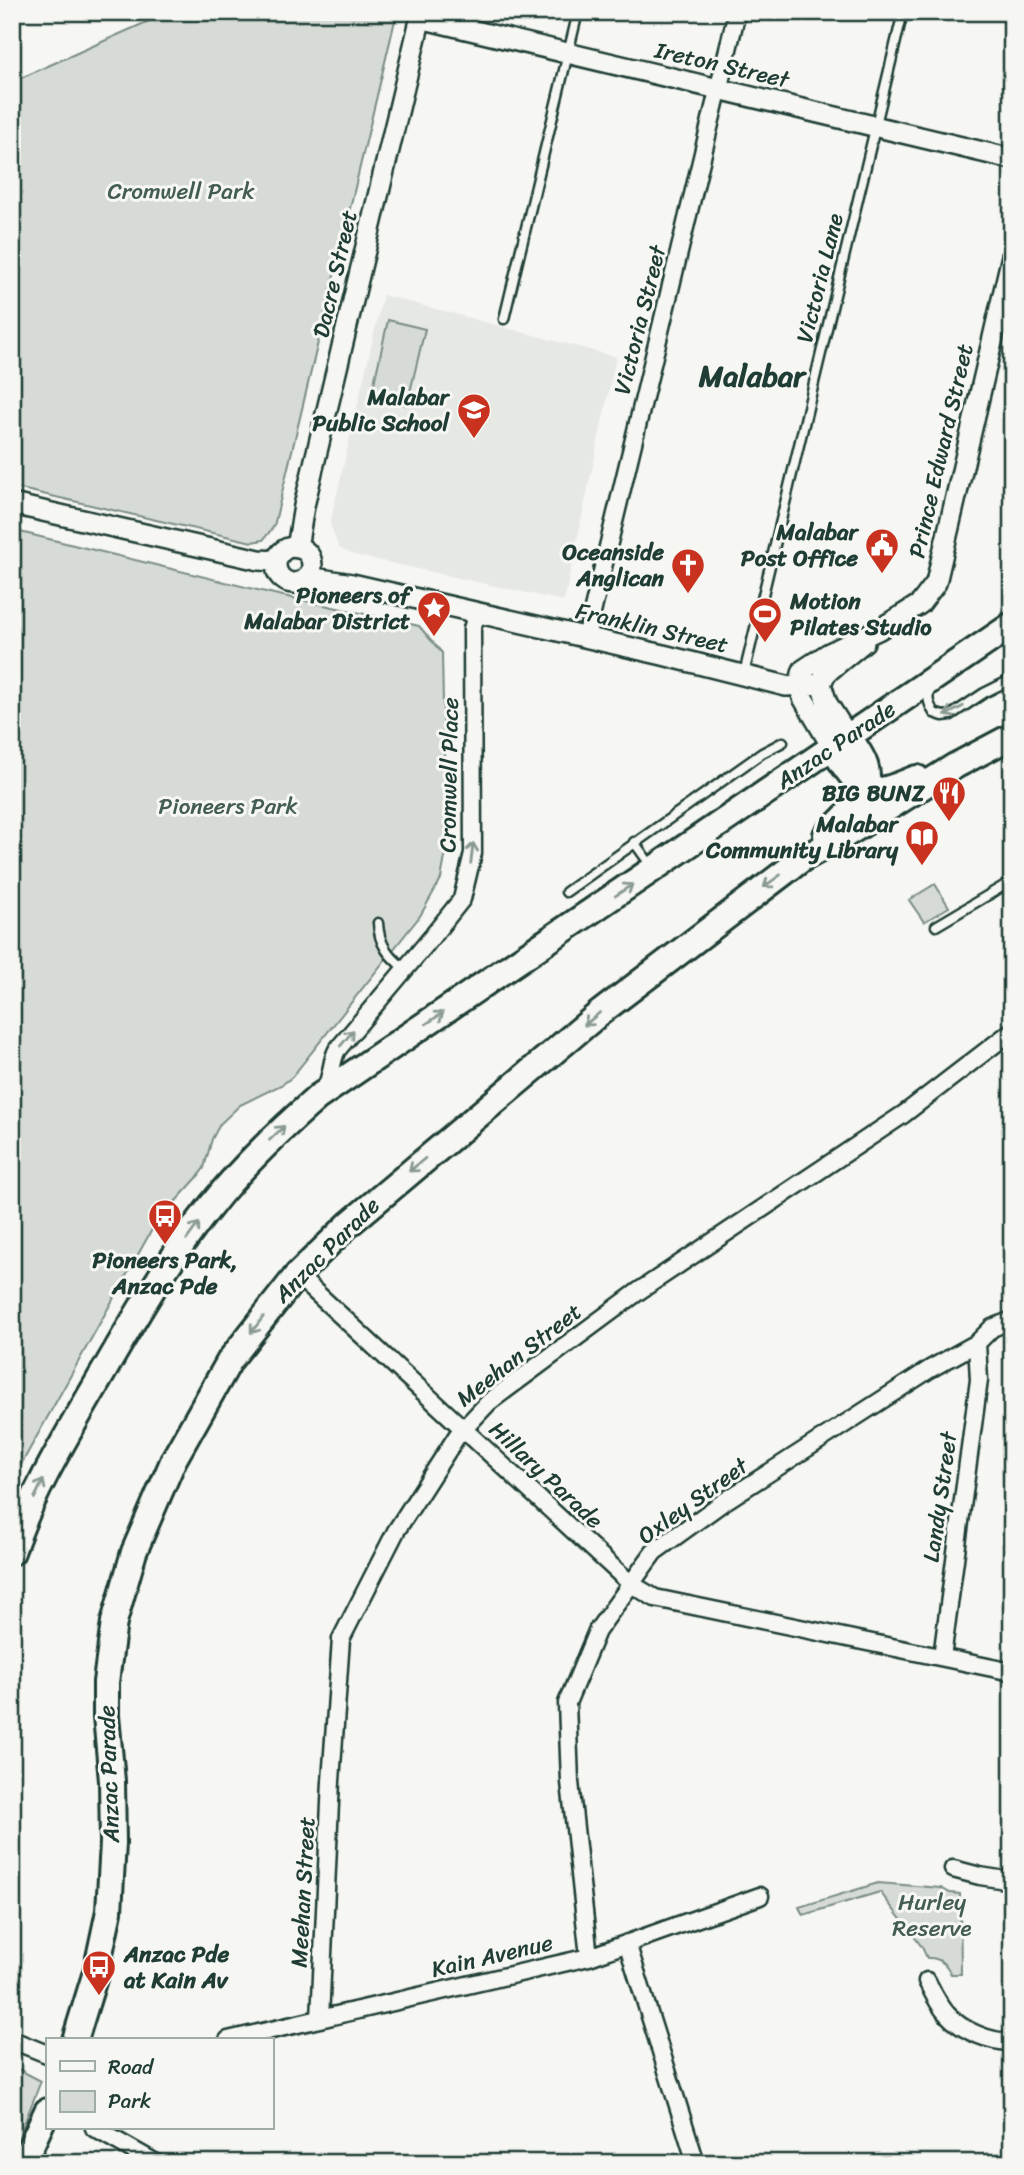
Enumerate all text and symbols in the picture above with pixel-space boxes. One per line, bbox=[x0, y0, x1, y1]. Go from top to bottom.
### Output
street label: Ireton Street bbox=[650, 29, 795, 101]
park label: Cromwell Park bbox=[107, 171, 255, 212]
street label: Dacre Street bbox=[300, 206, 370, 342]
street label: Victoria Lane bbox=[784, 209, 856, 347]
street label: Victoria Street bbox=[602, 239, 679, 399]
street label: Prince Edward Street bbox=[896, 340, 986, 562]
district label: Malabar bbox=[698, 349, 807, 403]
place label: Malabar Public School bbox=[312, 377, 451, 444]
school or university icon: Malabar Public School bbox=[455, 391, 493, 440]
place label: Malabar Post Office bbox=[741, 512, 860, 579]
public building icon: Malabar Post Office bbox=[863, 526, 901, 575]
place label: Oceanside Anglican bbox=[562, 532, 665, 599]
church icon: Oceanside Anglican bbox=[669, 546, 707, 595]
place label: Pioneers of Malabar District bbox=[243, 575, 414, 642]
place label: Motion Pilates Studio bbox=[789, 581, 932, 648]
place icon: Pioneers of Malabar District bbox=[415, 589, 453, 638]
street label: Franklin Street bbox=[572, 591, 732, 665]
sports icon: Motion Pilates Studio bbox=[746, 595, 784, 644]
street label: Anzac Parade bbox=[767, 689, 905, 801]
street label: Cromwell Place bbox=[427, 697, 471, 853]
one-way arrow bbox=[945, 704, 965, 718]
place label: BIG BUNZ bbox=[822, 773, 926, 814]
restaurant icon: BIG BUNZ bbox=[930, 774, 968, 823]
park label: Pioneers Park bbox=[158, 786, 298, 827]
place label: Malabar Community Library bbox=[705, 804, 900, 871]
library icon: Malabar Community Library bbox=[903, 818, 941, 867]
one-way arrow bbox=[465, 842, 478, 865]
one-way arrow bbox=[764, 873, 782, 888]
one-way arrow bbox=[614, 883, 633, 897]
one-way arrow bbox=[425, 1011, 445, 1025]
one-way arrow bbox=[584, 1012, 602, 1027]
one-way arrow bbox=[339, 1029, 355, 1047]
one-way arrow bbox=[268, 1125, 285, 1142]
one-way arrow bbox=[409, 1157, 427, 1173]
street label: Anzac Parade bbox=[263, 1187, 390, 1314]
bus stop icon: Pioneers Park, Anzac Pde bbox=[146, 1197, 184, 1246]
one-way arrow bbox=[186, 1222, 200, 1241]
place label: Pioneers Park, Anzac Pde bbox=[92, 1240, 238, 1307]
street label: Meehan Street bbox=[447, 1292, 591, 1418]
one-way arrow bbox=[249, 1315, 264, 1334]
street label: Hillary Parade bbox=[479, 1411, 613, 1540]
street label: Landy Street bbox=[911, 1427, 970, 1565]
street label: Oxley Street bbox=[629, 1446, 759, 1555]
one-way arrow bbox=[33, 1479, 47, 1500]
street label: Anzac Parade bbox=[86, 1704, 132, 1845]
street label: Meehan Street bbox=[279, 1815, 327, 1969]
park label: Hurley Reserve bbox=[892, 1882, 972, 1949]
street label: Kain Avenue bbox=[427, 1922, 557, 1990]
place label: Anzac Pde at Kain Av bbox=[123, 1934, 229, 2001]
bus stop icon: Anzac Pde at Kain Av bbox=[80, 1948, 118, 1997]
legend bbox=[46, 2038, 273, 2130]
text: Road bbox=[108, 2048, 155, 2086]
text: Park bbox=[108, 2082, 151, 2120]

